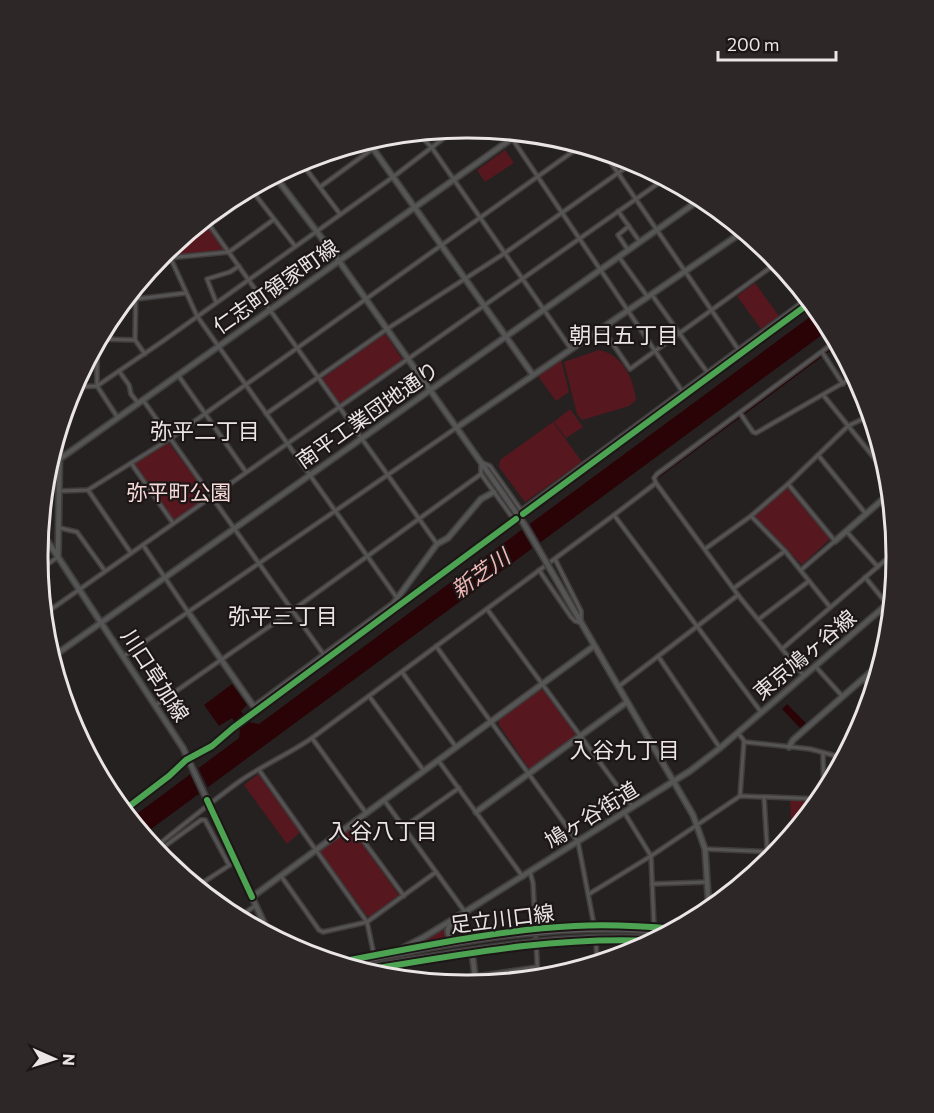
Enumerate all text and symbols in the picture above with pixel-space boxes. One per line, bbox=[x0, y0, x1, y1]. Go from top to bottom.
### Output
scale bar bbox=[718, 24, 836, 62]
text: 200 m bbox=[727, 33, 780, 55]
street label: 仁志町領家町線 bbox=[208, 234, 342, 338]
district label: 朝日五丁目 bbox=[569, 321, 679, 348]
street label: 南平工業団地通り bbox=[291, 356, 443, 472]
district label: 弥平二丁目 bbox=[150, 417, 260, 444]
park label: 弥平町公園 bbox=[127, 479, 232, 504]
water label: 新芝川 bbox=[445, 542, 516, 603]
district label: 弥平三丁目 bbox=[228, 602, 338, 629]
street label: 東京鳩ヶ谷線 bbox=[748, 604, 860, 704]
street label: 川口草加線 bbox=[117, 624, 195, 726]
district label: 入谷九丁目 bbox=[570, 736, 680, 763]
street label: 鳩ヶ谷街道 bbox=[540, 776, 642, 852]
district label: 入谷八丁目 bbox=[328, 817, 438, 844]
street label: 足立川口線 bbox=[448, 899, 556, 937]
north arrow bbox=[24, 1029, 84, 1089]
text: N bbox=[60, 1053, 79, 1066]

